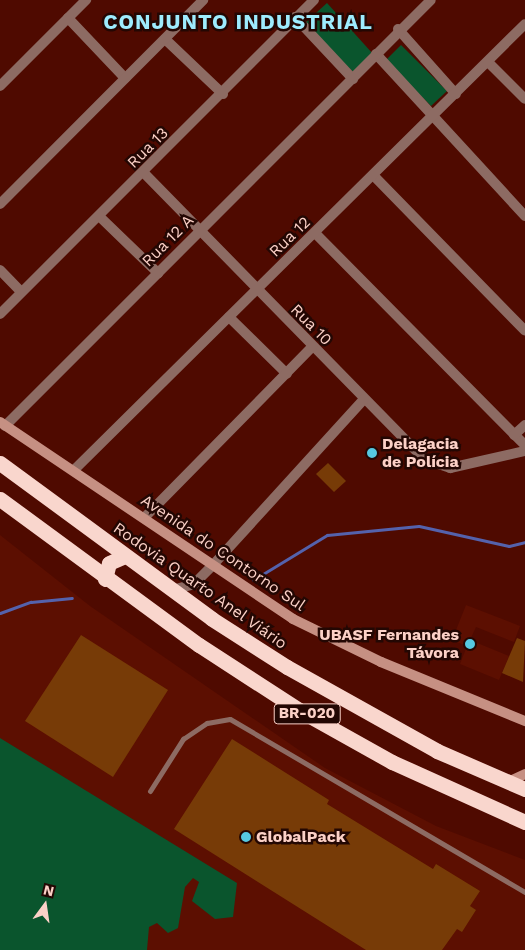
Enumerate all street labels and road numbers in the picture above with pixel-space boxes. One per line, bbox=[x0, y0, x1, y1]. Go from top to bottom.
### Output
street label: Rua 13 bbox=[123, 123, 173, 173]
street label: Rua 12 A bbox=[138, 211, 198, 271]
street label: Rua 12 bbox=[265, 213, 315, 261]
street label: Rua 10 bbox=[286, 300, 336, 350]
street label: Avenida do Contorno Sul bbox=[137, 491, 309, 615]
street label: Rodovia Quarto Anel Viário bbox=[109, 518, 291, 654]
road number: BR-020 bbox=[273, 702, 341, 726]

